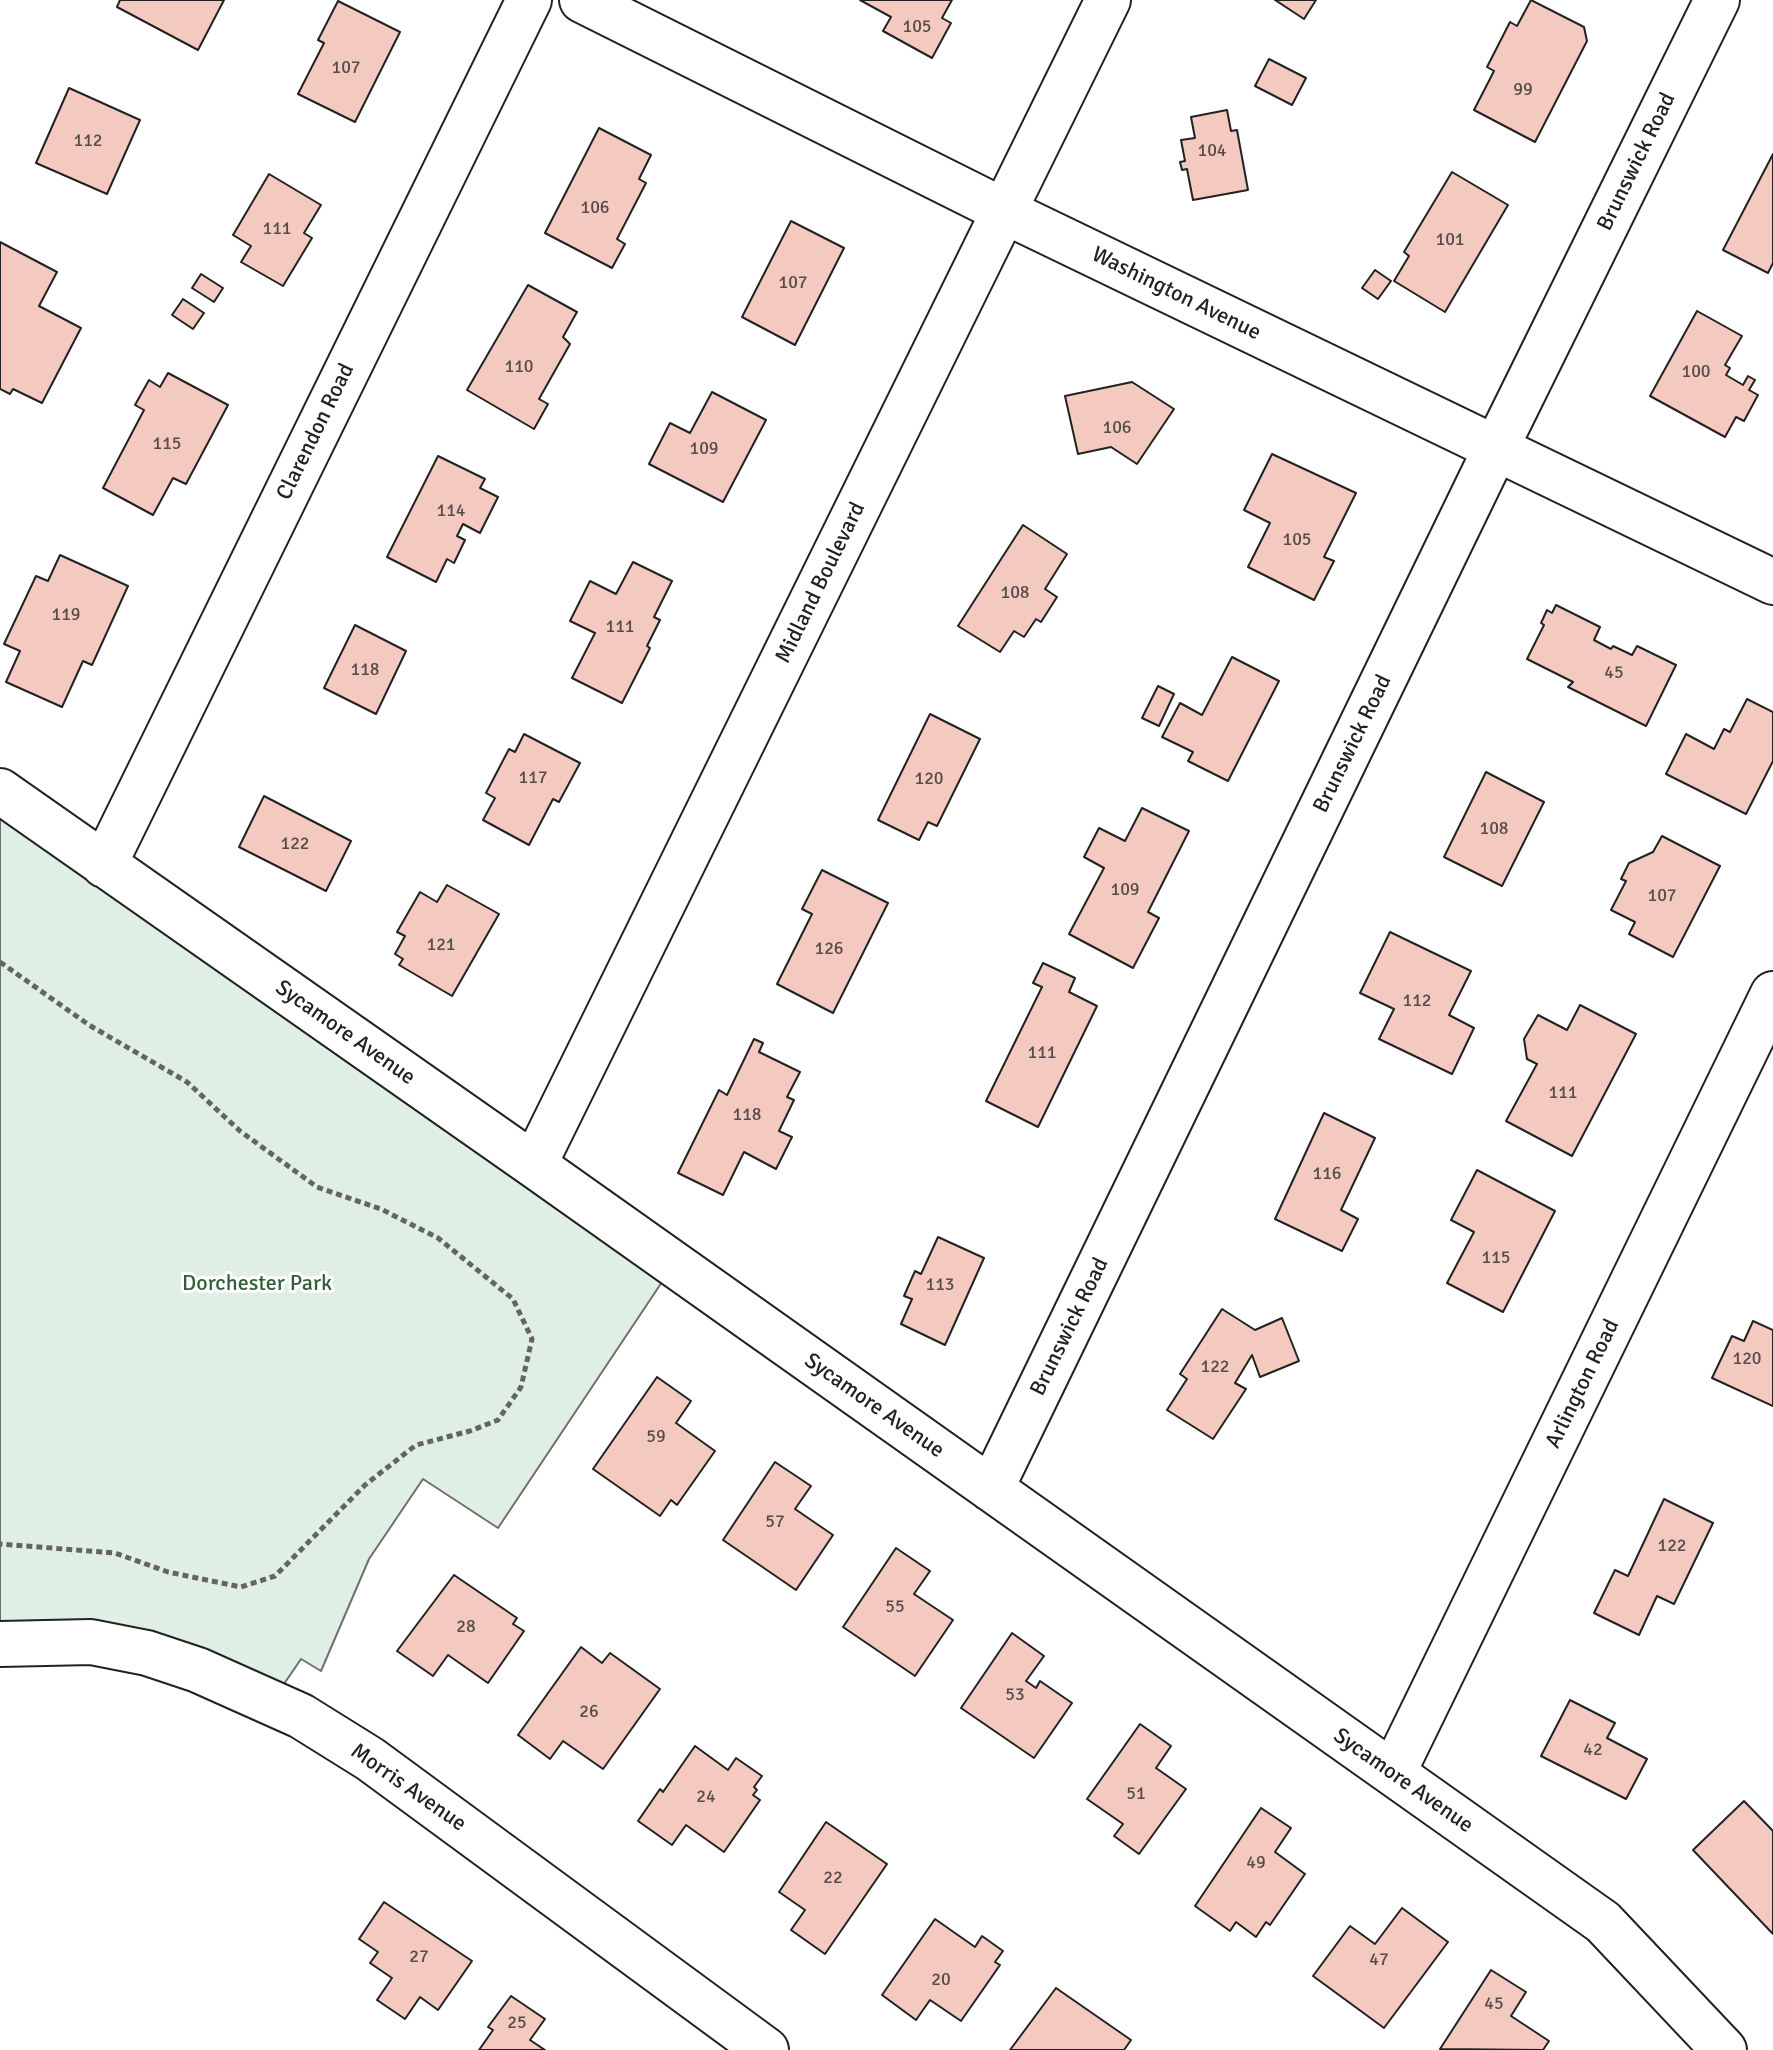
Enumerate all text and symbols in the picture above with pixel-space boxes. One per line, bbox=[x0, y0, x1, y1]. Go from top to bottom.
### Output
house number: 105 bbox=[902, 16, 932, 38]
house number: 107 bbox=[331, 57, 361, 79]
house number: 99 bbox=[1513, 79, 1533, 101]
street label: Brunswick Road bbox=[1592, 89, 1682, 235]
house number: 112 bbox=[73, 130, 103, 152]
house number: 104 bbox=[1197, 140, 1227, 162]
house number: 106 bbox=[580, 197, 610, 219]
house number: 111 bbox=[262, 218, 292, 240]
house number: 101 bbox=[1435, 229, 1465, 251]
street label: Washington Avenue bbox=[1087, 242, 1265, 346]
house number: 107 bbox=[778, 272, 808, 294]
house number: 110 bbox=[504, 356, 534, 378]
street label: Clarendon Road bbox=[272, 359, 360, 505]
house number: 100 bbox=[1681, 361, 1711, 383]
house number: 106 bbox=[1102, 417, 1132, 439]
house number: 115 bbox=[152, 433, 182, 455]
house number: 109 bbox=[689, 438, 719, 460]
street label: Midland Boulevard bbox=[771, 498, 871, 668]
house number: 114 bbox=[436, 500, 466, 522]
house number: 105 bbox=[1282, 529, 1312, 551]
house number: 108 bbox=[1000, 582, 1030, 604]
house number: 119 bbox=[51, 604, 81, 626]
house number: 111 bbox=[605, 616, 635, 638]
house number: 118 bbox=[350, 659, 380, 681]
house number: 45 bbox=[1604, 662, 1624, 684]
street label: Brunswick Road bbox=[1308, 671, 1398, 817]
house number: 117 bbox=[518, 767, 548, 789]
house number: 120 bbox=[914, 768, 944, 790]
house number: 108 bbox=[1479, 818, 1509, 840]
house number: 122 bbox=[280, 833, 310, 855]
house number: 109 bbox=[1110, 879, 1140, 901]
house number: 107 bbox=[1647, 885, 1677, 907]
house number: 121 bbox=[426, 934, 456, 956]
house number: 126 bbox=[814, 938, 844, 960]
street label: Sycamore Avenue bbox=[270, 975, 420, 1091]
house number: 112 bbox=[1402, 990, 1432, 1012]
house number: 111 bbox=[1027, 1042, 1057, 1064]
house number: 111 bbox=[1548, 1082, 1578, 1104]
house number: 118 bbox=[732, 1104, 762, 1126]
house number: 116 bbox=[1312, 1163, 1342, 1185]
house number: 115 bbox=[1481, 1247, 1511, 1269]
street label: Brunswick Road bbox=[1025, 1254, 1115, 1400]
park label: Dorchester Park bbox=[182, 1271, 332, 1297]
house number: 113 bbox=[925, 1274, 955, 1296]
street label: Arlington Road bbox=[1540, 1315, 1626, 1453]
street label: Sycamore Avenue bbox=[799, 1348, 949, 1464]
house number: 120 bbox=[1732, 1348, 1762, 1370]
house number: 122 bbox=[1200, 1356, 1230, 1378]
house number: 59 bbox=[646, 1426, 666, 1448]
house number: 57 bbox=[765, 1511, 785, 1533]
house number: 122 bbox=[1657, 1535, 1687, 1557]
house number: 55 bbox=[885, 1596, 905, 1618]
house number: 28 bbox=[456, 1616, 476, 1638]
house number: 53 bbox=[1005, 1684, 1025, 1706]
house number: 26 bbox=[579, 1701, 599, 1723]
street label: Sycamore Avenue bbox=[1328, 1723, 1478, 1839]
street label: Morris Avenue bbox=[345, 1738, 471, 1838]
house number: 42 bbox=[1583, 1739, 1603, 1761]
house number: 51 bbox=[1126, 1783, 1146, 1805]
house number: 24 bbox=[696, 1786, 716, 1808]
house number: 49 bbox=[1246, 1852, 1266, 1874]
house number: 22 bbox=[823, 1867, 843, 1889]
house number: 27 bbox=[409, 1946, 429, 1968]
house number: 47 bbox=[1369, 1949, 1389, 1971]
house number: 20 bbox=[931, 1969, 951, 1991]
house number: 45 bbox=[1484, 1993, 1504, 2015]
house number: 25 bbox=[507, 2012, 527, 2034]

